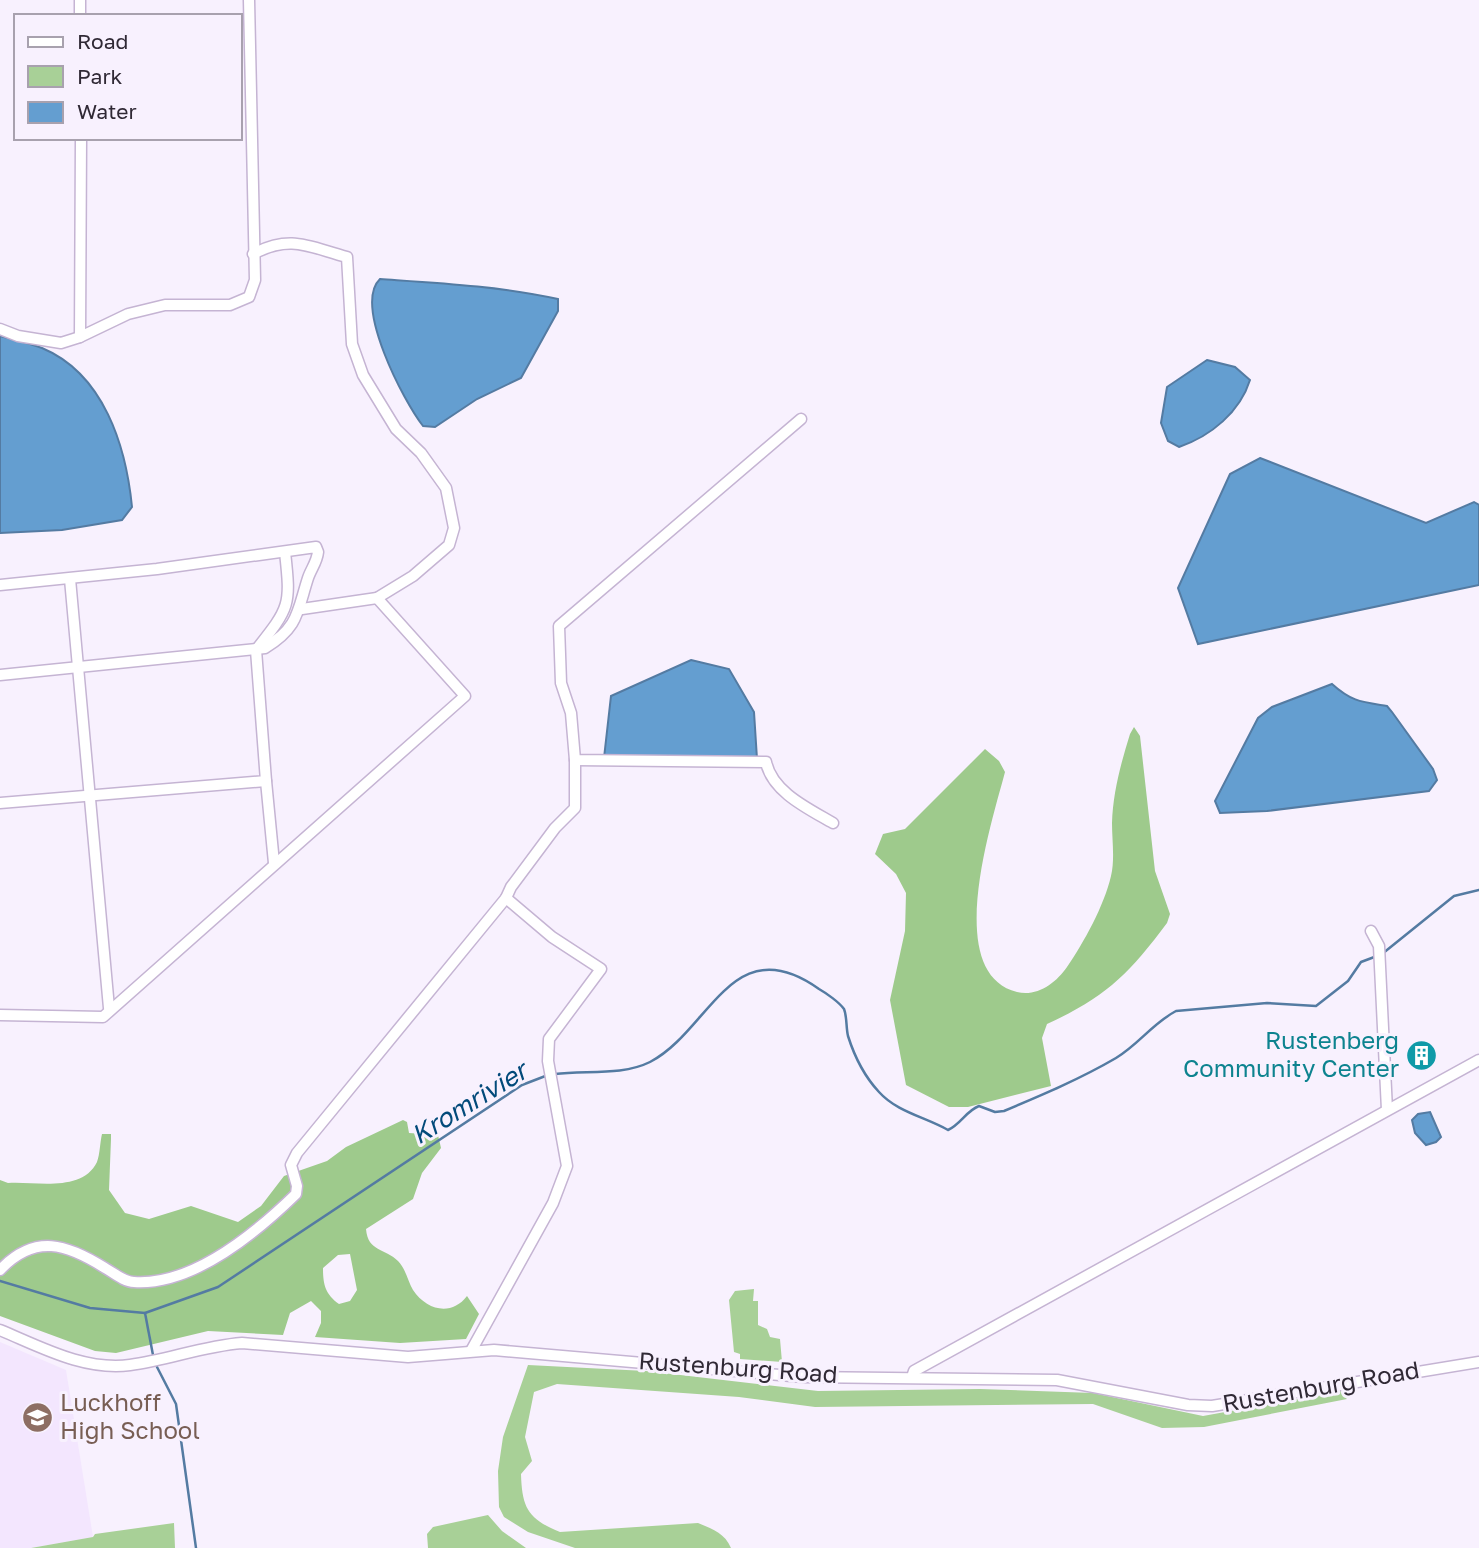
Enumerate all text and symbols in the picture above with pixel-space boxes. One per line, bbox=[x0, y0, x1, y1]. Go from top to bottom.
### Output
legend bbox=[14, 14, 242, 140]
text: Road bbox=[77, 28, 128, 54]
text: Park bbox=[77, 63, 123, 89]
text: Water bbox=[77, 98, 137, 124]
place label: Rustenberg Community Center bbox=[1183, 1025, 1399, 1082]
building icon: Rustenberg Community Center bbox=[1405, 1038, 1439, 1072]
water label: Kromrivier bbox=[405, 1053, 535, 1150]
street label: Rustenburg Road bbox=[638, 1345, 839, 1388]
street label: Rustenburg Road bbox=[1220, 1354, 1421, 1417]
place label: Luckhoff High School bbox=[60, 1387, 200, 1444]
school or university icon: Luckhoff High School bbox=[20, 1400, 54, 1434]

